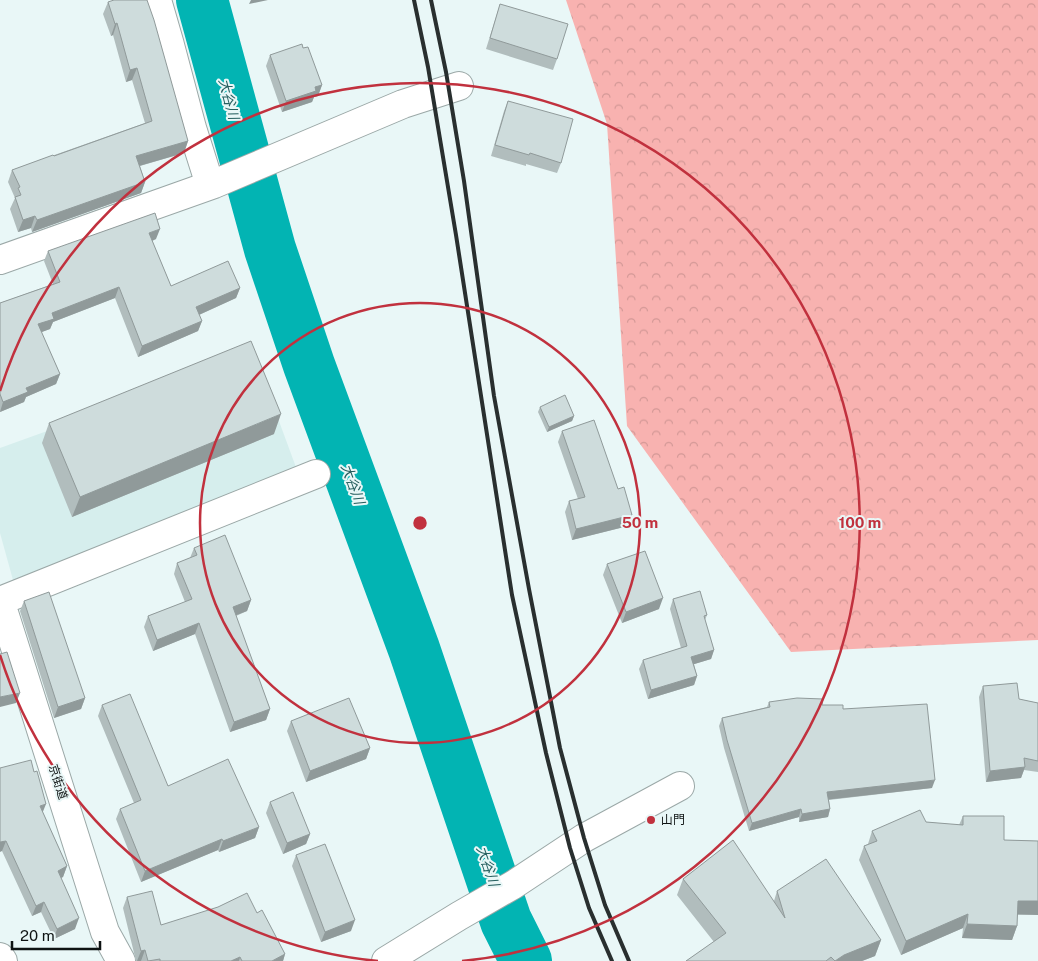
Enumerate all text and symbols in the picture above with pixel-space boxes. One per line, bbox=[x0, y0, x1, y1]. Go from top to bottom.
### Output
water label: 大谷川 bbox=[216, 77, 243, 123]
water label: 大谷川 bbox=[338, 462, 368, 508]
centre of rings bbox=[411, 514, 429, 532]
text: 50 m bbox=[622, 514, 658, 531]
text: 100 m bbox=[839, 514, 881, 531]
street label: 京街道 bbox=[46, 763, 70, 801]
place label: 山門 bbox=[661, 813, 685, 827]
marker: 山門 bbox=[645, 814, 657, 826]
water label: 大谷川 bbox=[474, 844, 503, 890]
scale bar bbox=[12, 918, 100, 950]
text: 20 m bbox=[20, 927, 55, 944]

